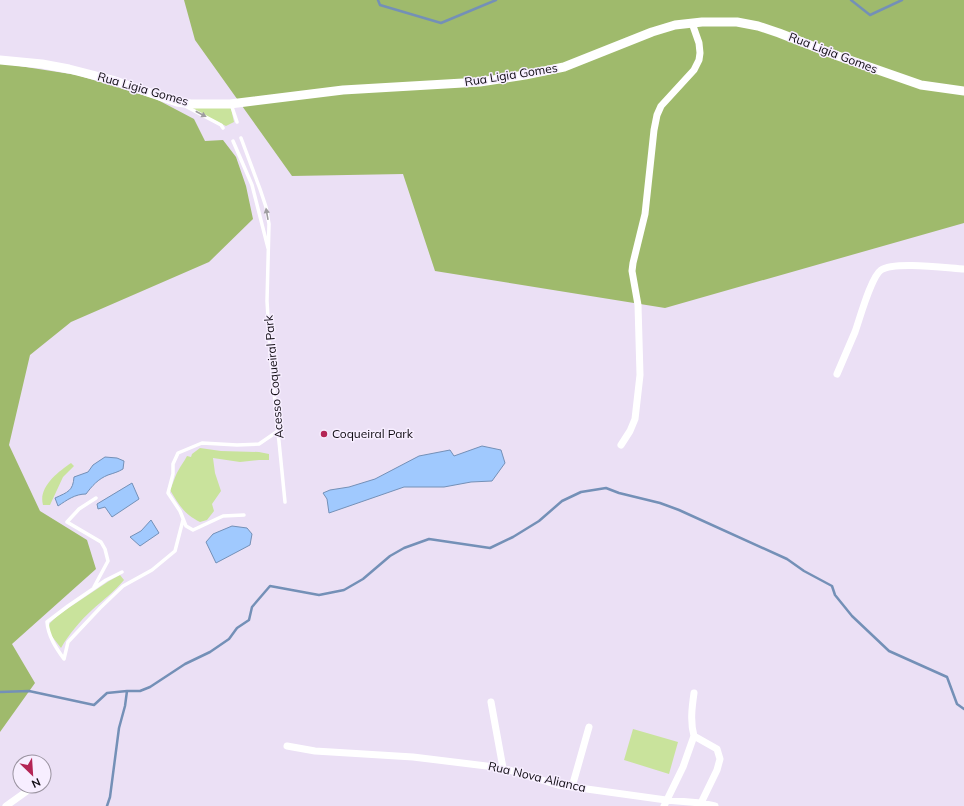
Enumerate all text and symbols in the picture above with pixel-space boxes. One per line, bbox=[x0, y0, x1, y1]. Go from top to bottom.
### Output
street label: Rua Ligia Gomes bbox=[787, 29, 880, 76]
street label: Rua Ligia Gomes bbox=[463, 60, 559, 89]
street label: Rua Ligia Gomes bbox=[96, 68, 190, 109]
one-way arrow bbox=[195, 111, 207, 118]
one-way arrow bbox=[264, 208, 270, 220]
street label: Acesso Coqueiral Park bbox=[261, 314, 286, 439]
place label: Coqueiral Park bbox=[332, 426, 414, 441]
marker: Coqueiral Park bbox=[319, 429, 329, 439]
north arrow bbox=[12, 754, 52, 794]
street label: Rua Nova Alianca bbox=[487, 758, 587, 795]
text: N bbox=[30, 775, 43, 791]

